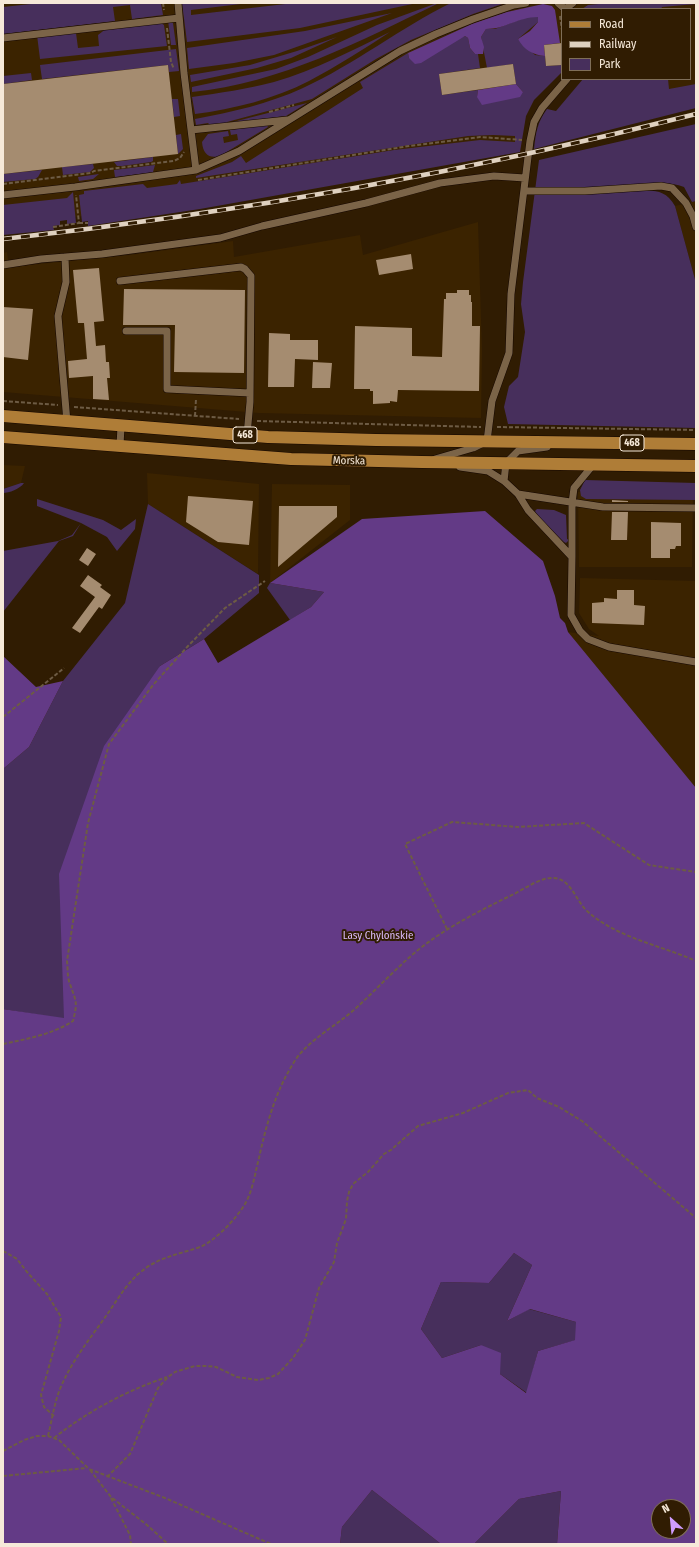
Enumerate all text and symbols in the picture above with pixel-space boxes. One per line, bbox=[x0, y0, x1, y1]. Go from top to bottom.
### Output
legend bbox=[561, 8, 691, 80]
text: Road bbox=[599, 17, 624, 31]
text: Railway bbox=[599, 37, 636, 51]
text: Park bbox=[599, 57, 620, 71]
road number: 468 bbox=[233, 427, 257, 443]
road number: 468 bbox=[620, 435, 644, 451]
street label: Morska bbox=[333, 454, 365, 468]
park label: Lasy Chylońskie bbox=[343, 929, 413, 943]
north arrow bbox=[651, 1499, 691, 1539]
text: N bbox=[660, 1501, 672, 1516]

